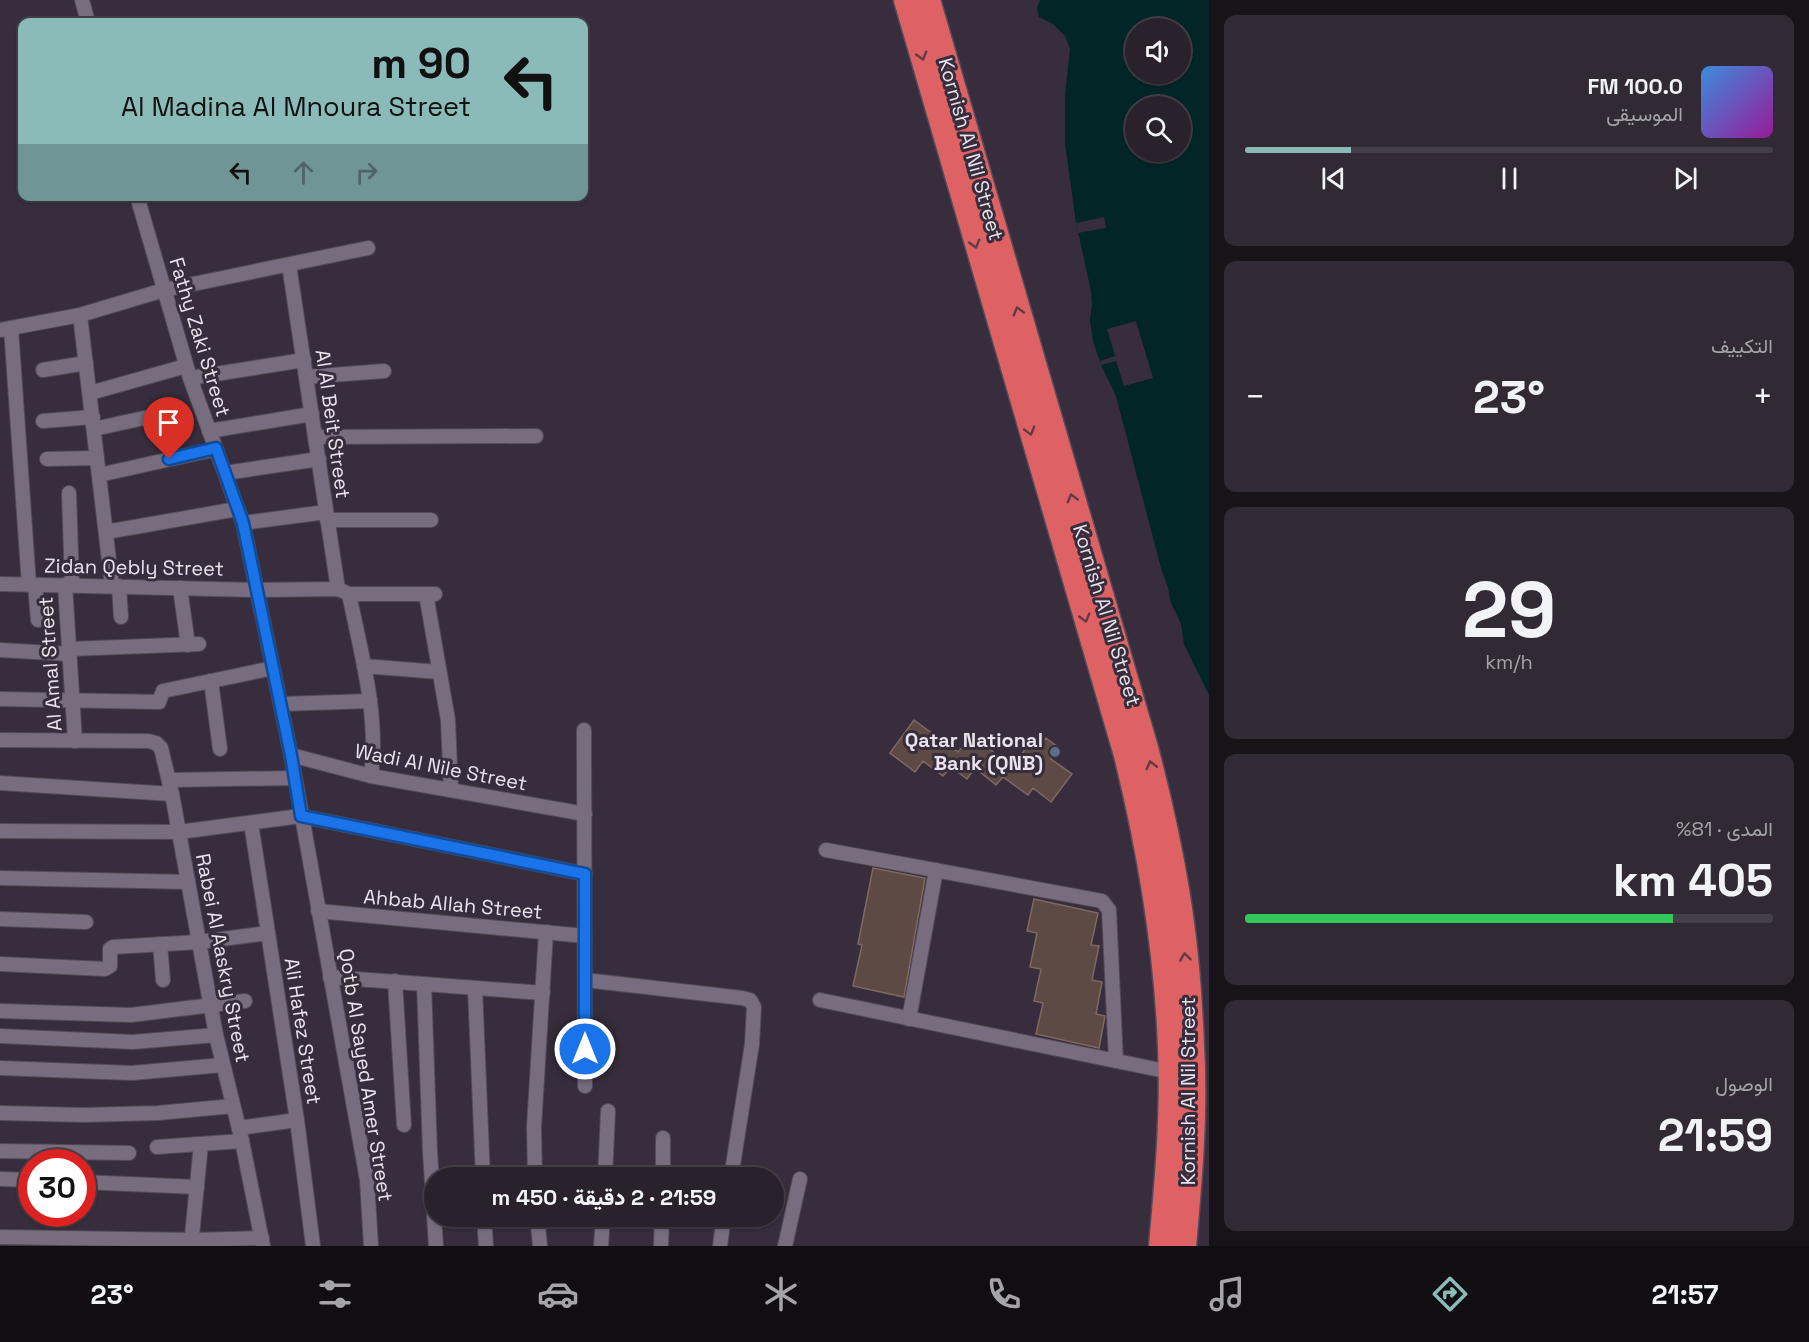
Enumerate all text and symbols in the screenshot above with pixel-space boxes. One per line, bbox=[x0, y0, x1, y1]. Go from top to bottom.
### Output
map controls bbox=[1125, 18, 1191, 162]
button: sound bbox=[1125, 18, 1191, 84]
text: 90 m bbox=[371, 37, 471, 90]
icon: left bbox=[492, 42, 570, 120]
one-way arrow bbox=[914, 51, 927, 61]
street label: Kornish Al Nil Street bbox=[933, 55, 1009, 243]
text: 100.0 FM bbox=[1588, 72, 1683, 100]
text: Al Madina Al Mnoura Street bbox=[121, 89, 471, 124]
button: search bbox=[1125, 96, 1191, 162]
text: الموسيقى bbox=[1606, 101, 1683, 127]
icon: left bbox=[224, 156, 257, 189]
icon: ahead bbox=[287, 156, 320, 189]
icon: right bbox=[350, 156, 383, 189]
icon: previous bbox=[1317, 162, 1350, 195]
icon: pause bbox=[1493, 162, 1526, 195]
icon: next bbox=[1669, 162, 1702, 195]
one-way arrow bbox=[968, 238, 980, 249]
street label: Fathy Zaki Street bbox=[163, 254, 237, 420]
one-way arrow bbox=[1013, 306, 1025, 316]
text: التكييف bbox=[1711, 333, 1773, 359]
street label: Al Al Beit Street bbox=[310, 348, 356, 500]
text: 23° bbox=[1473, 369, 1545, 426]
text: − bbox=[1245, 376, 1265, 418]
text: + bbox=[1753, 376, 1773, 418]
pin bbox=[143, 397, 194, 459]
icon: arrive bbox=[152, 406, 185, 439]
one-way arrow bbox=[1023, 425, 1035, 436]
one-way arrow bbox=[1067, 493, 1079, 504]
street label: Kornish Al Nil Street bbox=[1067, 521, 1147, 709]
street label: Zidan Qebly Street bbox=[44, 552, 224, 582]
text: 29 bbox=[1462, 560, 1556, 660]
street label: Al Amal Street bbox=[32, 596, 68, 732]
one-way arrow bbox=[1078, 612, 1090, 623]
text: km/h bbox=[1485, 649, 1533, 675]
place label: Qatar National Bank (QNB) bbox=[905, 727, 1043, 776]
street label: Wadi Al Nile Street bbox=[353, 738, 529, 796]
marker: Qatar National Bank (QNB) bbox=[1048, 745, 1062, 759]
one-way arrow bbox=[1145, 761, 1158, 771]
text: المدى · 81% bbox=[1676, 816, 1773, 842]
street label: Rabei Al Aaskry Street bbox=[190, 851, 256, 1065]
text: 405 km bbox=[1613, 852, 1773, 909]
street label: Ahbab Allah Street bbox=[362, 883, 544, 925]
street label: Qotb Al Sayed Amer Street bbox=[333, 947, 399, 1203]
one-way arrow bbox=[1180, 953, 1192, 962]
street label: Ali Hafez Street bbox=[279, 956, 327, 1106]
street label: Kornish Al Nil Street bbox=[1175, 997, 1201, 1185]
position arrow bbox=[553, 1017, 617, 1081]
text: الوصول bbox=[1715, 1071, 1773, 1097]
text: 21:59 bbox=[1658, 1107, 1773, 1164]
speed limit sign: 30 bbox=[18, 1149, 96, 1227]
text: 21:59 · 2 دقيقة · 450 m bbox=[492, 1183, 716, 1211]
icon: filters bbox=[314, 1273, 356, 1315]
icon: car bbox=[537, 1273, 579, 1315]
icon: climate bbox=[760, 1273, 802, 1315]
icon: phone bbox=[983, 1273, 1025, 1315]
icon: music bbox=[1206, 1273, 1248, 1315]
icon: directions bbox=[1429, 1273, 1471, 1315]
text: 23° bbox=[90, 1277, 134, 1312]
text: 21:57 bbox=[1651, 1277, 1719, 1312]

